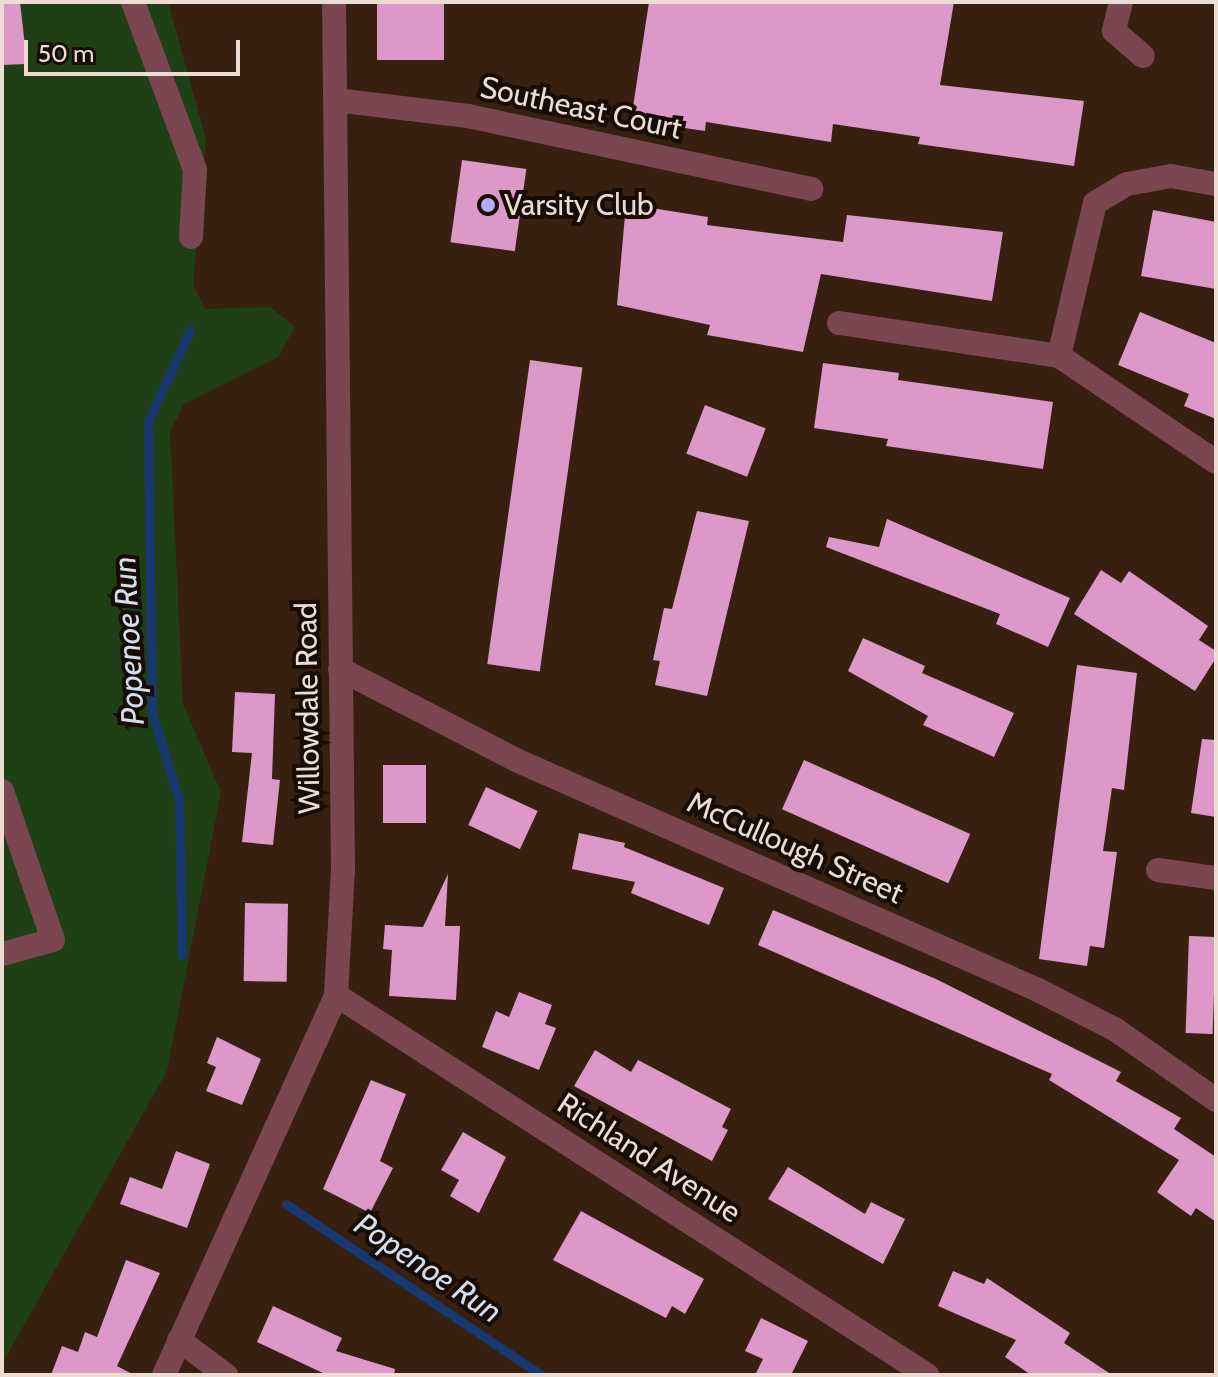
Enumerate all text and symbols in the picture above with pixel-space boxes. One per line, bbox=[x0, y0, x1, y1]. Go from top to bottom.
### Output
scale bar bbox=[28, 24, 244, 74]
text: 50 m bbox=[38, 39, 94, 68]
street label: Southeast Court bbox=[477, 69, 685, 147]
place label: Varsity Club bbox=[504, 187, 654, 223]
marker: Varsity Club bbox=[479, 196, 497, 214]
water label: Popenoe Run bbox=[105, 556, 153, 726]
street label: Willowdale Road bbox=[288, 602, 328, 814]
street label: McCullough Street bbox=[682, 784, 908, 912]
street label: Richland Avenue bbox=[551, 1085, 747, 1231]
water label: Popenoe Run bbox=[347, 1205, 509, 1331]

